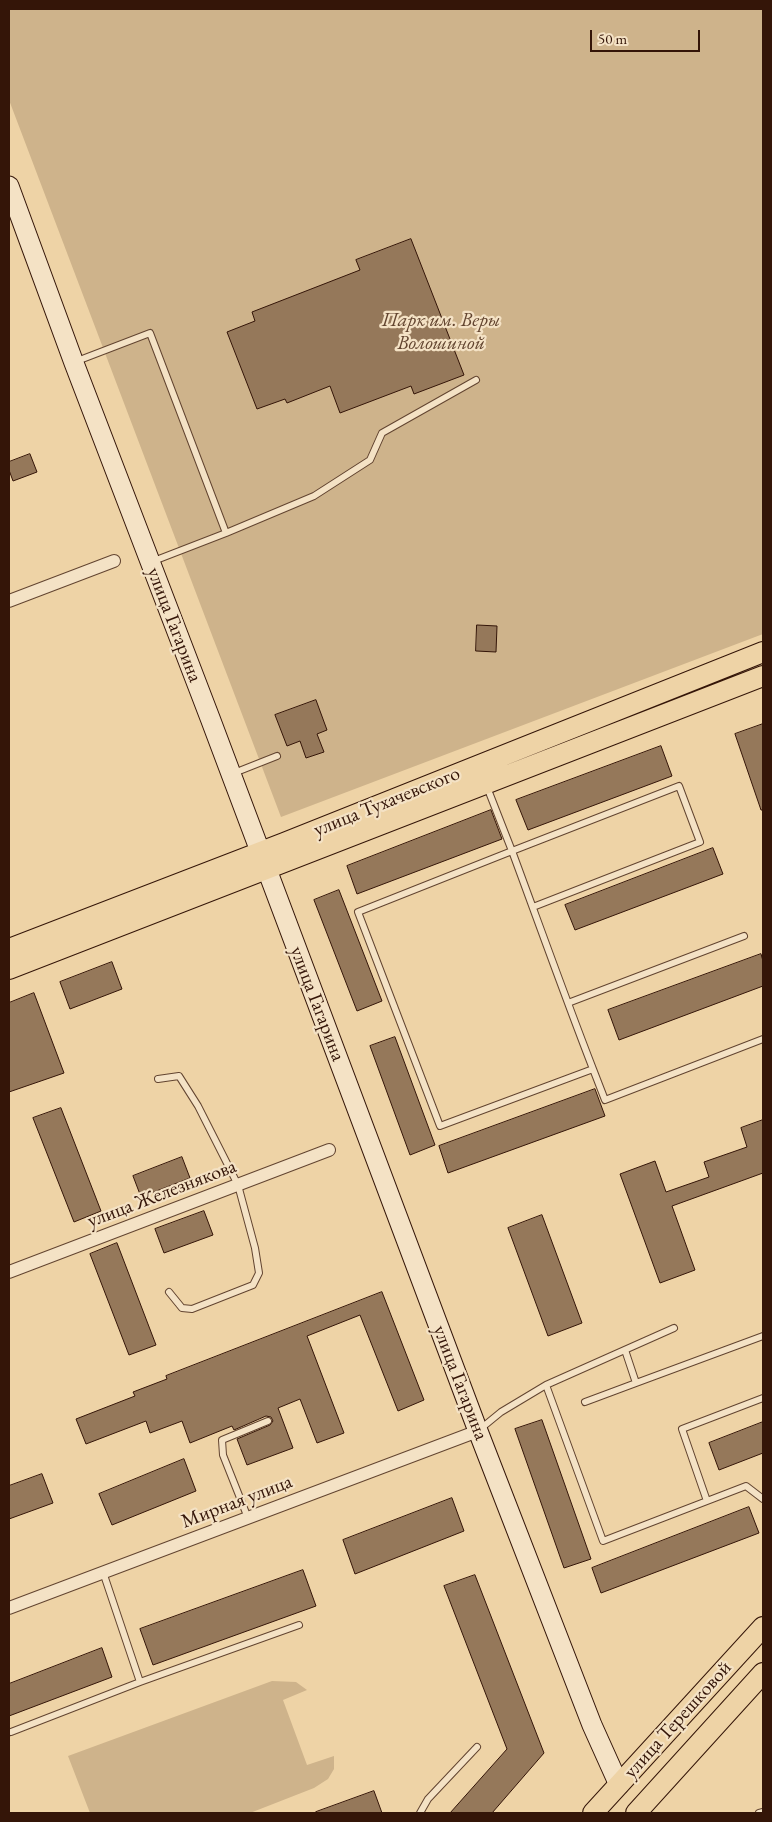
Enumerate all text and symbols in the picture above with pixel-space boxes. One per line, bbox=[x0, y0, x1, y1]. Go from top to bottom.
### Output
scale bar bbox=[592, 20, 702, 52]
text: 50 m bbox=[598, 29, 627, 48]
park label: Парк им. Веры Волошиной bbox=[382, 309, 500, 356]
street label: улица Гагарина bbox=[141, 564, 207, 686]
street label: улица Тухачевского bbox=[310, 762, 464, 842]
street label: улица Гагарина bbox=[284, 943, 350, 1065]
street label: улица Железнякова bbox=[84, 1155, 240, 1233]
street label: улица Гагарина bbox=[427, 1322, 493, 1444]
street label: Мирная улица bbox=[178, 1470, 296, 1534]
street label: улица Терешковой bbox=[619, 1656, 737, 1784]

